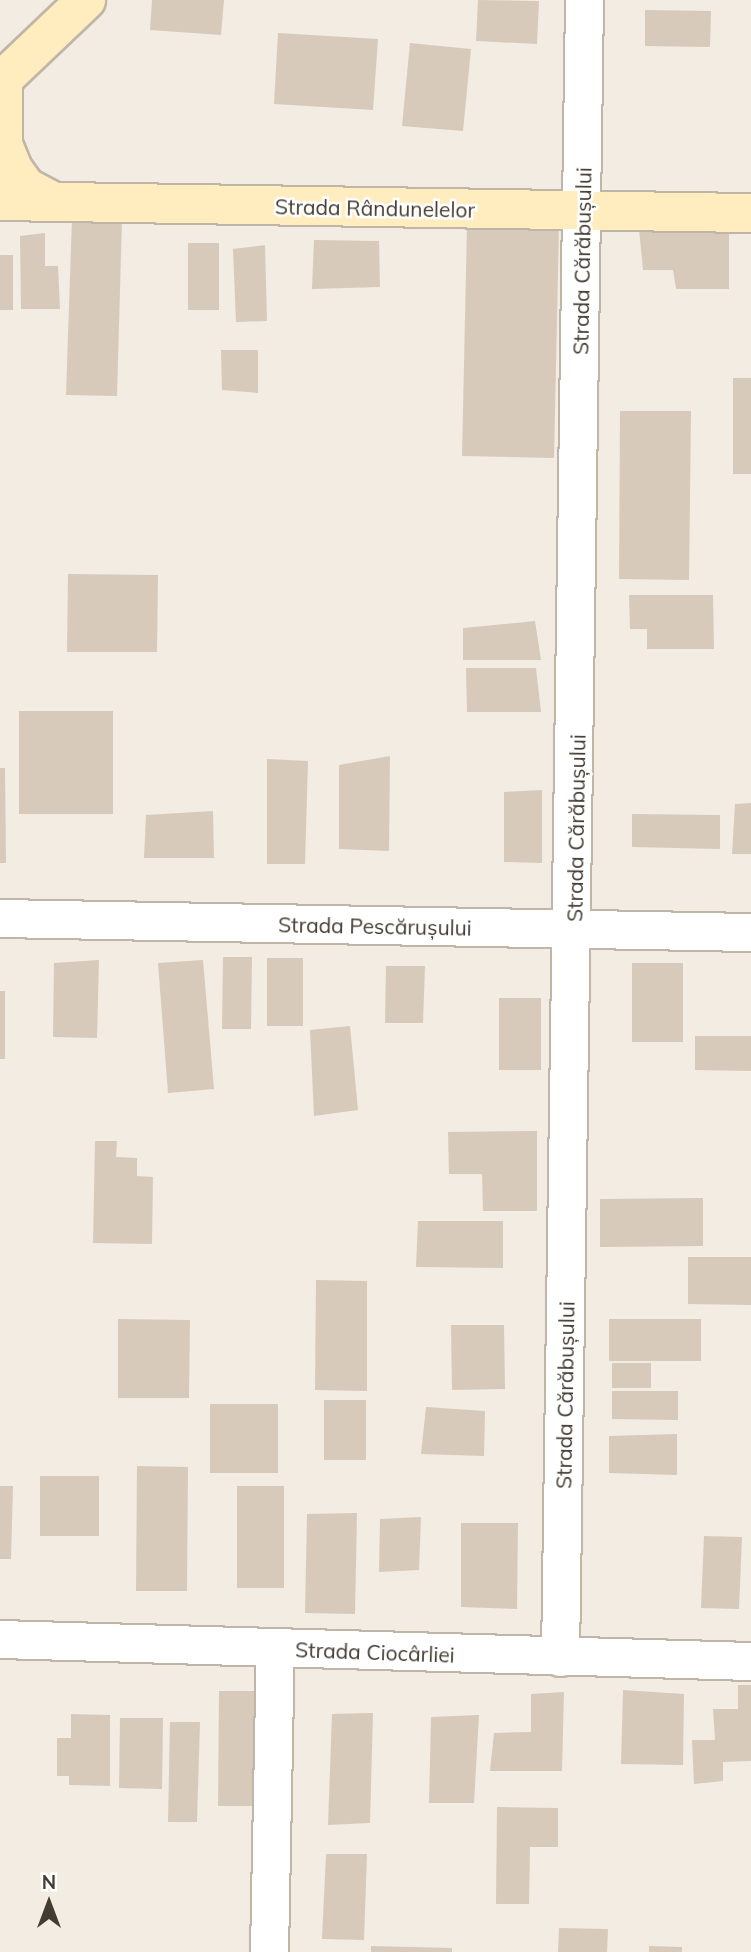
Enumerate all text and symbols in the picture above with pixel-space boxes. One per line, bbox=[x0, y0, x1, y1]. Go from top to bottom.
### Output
street label: Strada Cărăbușului bbox=[568, 167, 596, 355]
street label: Strada Rândunelelor bbox=[275, 194, 475, 222]
street label: Strada Cărăbușului bbox=[562, 734, 590, 922]
street label: Strada Pescărușului bbox=[278, 912, 472, 940]
street label: Strada Cărăbușului bbox=[551, 1301, 579, 1489]
street label: Strada Ciocârliei bbox=[295, 1637, 455, 1667]
north arrow bbox=[14, 1868, 84, 1938]
text: N bbox=[42, 1870, 56, 1894]

